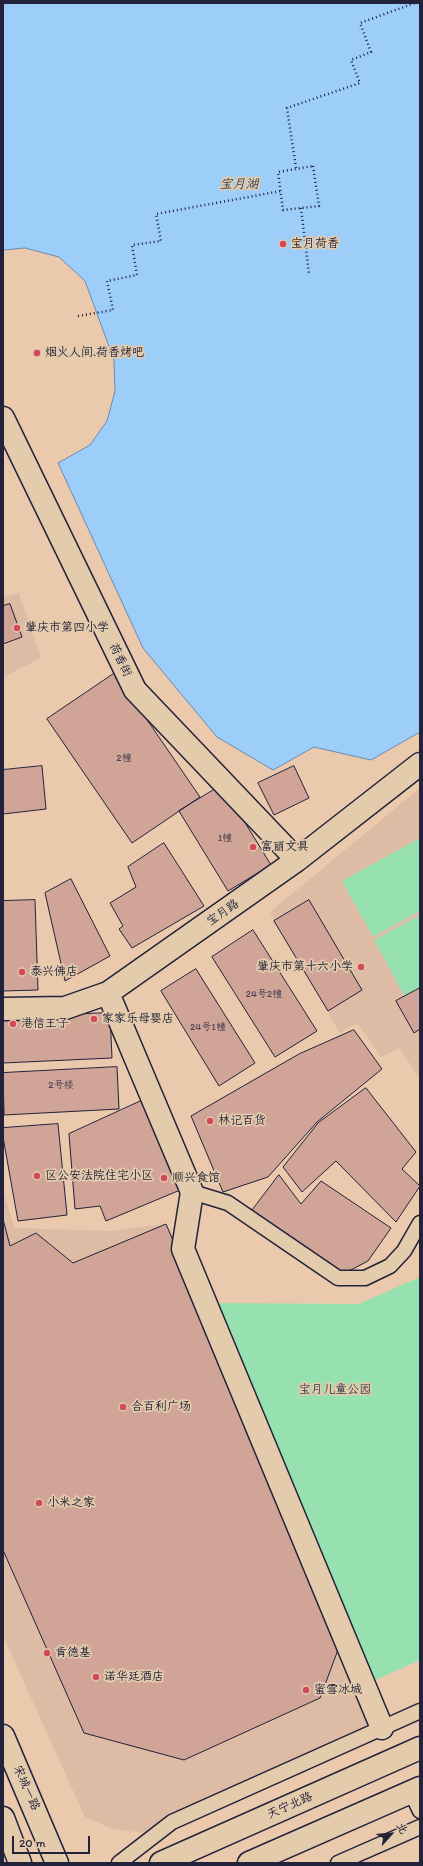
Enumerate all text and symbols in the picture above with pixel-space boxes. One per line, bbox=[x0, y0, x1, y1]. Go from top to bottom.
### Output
water label: 宝月湖 bbox=[220, 177, 258, 193]
place label: 宝月荷香 bbox=[291, 237, 339, 251]
marker: 宝月荷香 bbox=[278, 239, 288, 249]
place label: 烟火人间.荷香烤吧 bbox=[45, 346, 144, 360]
marker: 烟火人间.荷香烤吧 bbox=[32, 348, 42, 358]
place label: 肇庆市第四小学 bbox=[25, 621, 109, 635]
marker: 肇庆市第四小学 bbox=[12, 623, 22, 633]
street label: 荷香街 bbox=[106, 641, 134, 679]
house number: 2幢 bbox=[116, 752, 132, 764]
house number: 1幢 bbox=[218, 832, 232, 844]
place label: 富丽文具 bbox=[261, 840, 309, 854]
marker: 富丽文具 bbox=[248, 842, 258, 852]
street label: 宝月路 bbox=[204, 897, 242, 929]
place label: 肇庆市第十六小学 bbox=[257, 960, 353, 974]
marker: 肇庆市第十六小学 bbox=[356, 962, 366, 972]
place label: 泰兴佛店 bbox=[30, 965, 78, 979]
marker: 泰兴佛店 bbox=[17, 967, 27, 977]
house number: 24号2幢 bbox=[246, 988, 282, 1000]
place label: 家家乐母婴店 bbox=[102, 1012, 174, 1026]
marker: 家家乐母婴店 bbox=[89, 1014, 99, 1024]
place label: 港信王子 bbox=[21, 1017, 69, 1031]
marker: 港信王子 bbox=[8, 1019, 18, 1029]
house number: 24号1幢 bbox=[190, 1021, 226, 1033]
house number: 2号楼 bbox=[48, 1079, 74, 1091]
place label: 林记百货 bbox=[218, 1114, 266, 1128]
marker: 林记百货 bbox=[205, 1116, 215, 1126]
place label: 区公安法院住宅小区 bbox=[45, 1169, 153, 1183]
marker: 区公安法院住宅小区 bbox=[32, 1171, 42, 1181]
place label: 顺兴食馆 bbox=[172, 1171, 220, 1185]
marker: 顺兴食馆 bbox=[159, 1173, 169, 1183]
park label: 宝月儿童公园 bbox=[299, 1383, 371, 1397]
place label: 合百利广场 bbox=[131, 1400, 191, 1414]
marker: 合百利广场 bbox=[118, 1402, 128, 1412]
place label: 小米之家 bbox=[47, 1496, 95, 1510]
marker: 小米之家 bbox=[34, 1498, 44, 1508]
place label: 肯德基 bbox=[55, 1646, 91, 1660]
marker: 肯德基 bbox=[42, 1648, 52, 1658]
place label: 诺华廷酒店 bbox=[104, 1670, 164, 1684]
marker: 诺华廷酒店 bbox=[91, 1672, 101, 1682]
place label: 蜜雪冰城 bbox=[314, 1683, 362, 1697]
marker: 蜜雪冰城 bbox=[301, 1685, 311, 1695]
street label: 宋城一路 bbox=[10, 1763, 42, 1813]
street label: 天宁北路 bbox=[265, 1790, 315, 1822]
north arrow bbox=[371, 1814, 411, 1854]
text: 北 bbox=[394, 1820, 410, 1836]
scale bar bbox=[14, 1828, 92, 1854]
text: 20 m bbox=[19, 1836, 46, 1850]

